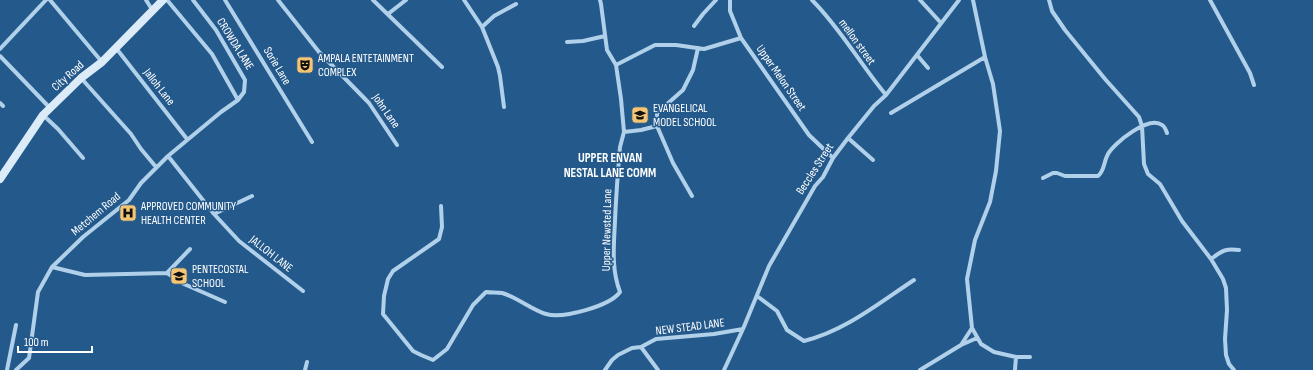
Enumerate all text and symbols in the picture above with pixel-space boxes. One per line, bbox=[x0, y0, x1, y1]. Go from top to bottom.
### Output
street label: CROWDA LANE bbox=[213, 15, 257, 73]
street label: mellon street bbox=[835, 16, 879, 68]
street label: Upper Melon Street bbox=[753, 42, 810, 114]
street label: Sorie Lane bbox=[260, 44, 294, 88]
place label: AMPALA ENTETAINMENT COMPLEX bbox=[317, 51, 414, 80]
theatre icon: AMPALA ENTETAINMENT COMPLEX bbox=[295, 55, 315, 75]
street label: City Road bbox=[49, 58, 87, 94]
street label: Jalloh Lane bbox=[139, 65, 178, 109]
street label: John Lane bbox=[368, 90, 403, 131]
place label: EVANGELICAL MODEL SCHOOL bbox=[653, 101, 717, 130]
school or university icon: EVANGELICAL MODEL SCHOOL bbox=[630, 105, 650, 125]
street label: Beccles Street bbox=[793, 140, 837, 198]
district label: UPPER ENVAN NESTAL LANE COMM bbox=[564, 150, 656, 181]
street label: Metchem Road bbox=[68, 189, 124, 239]
street label: Upper Newsted Lane bbox=[599, 189, 615, 271]
place label: APPROVED COMMUNITY HEALTH CENTER bbox=[140, 199, 236, 228]
hospital icon: APPROVED COMMUNITY HEALTH CENTER bbox=[118, 203, 138, 223]
street label: JALLOH LANE bbox=[246, 232, 296, 276]
place label: PENTECOSTAL SCHOOL bbox=[192, 262, 249, 291]
school or university icon: PENTECOSTAL SCHOOL bbox=[169, 266, 189, 286]
street label: NEW STEAD LANE bbox=[655, 315, 725, 339]
scale bar bbox=[18, 328, 92, 354]
text: 100 m bbox=[24, 335, 49, 350]

